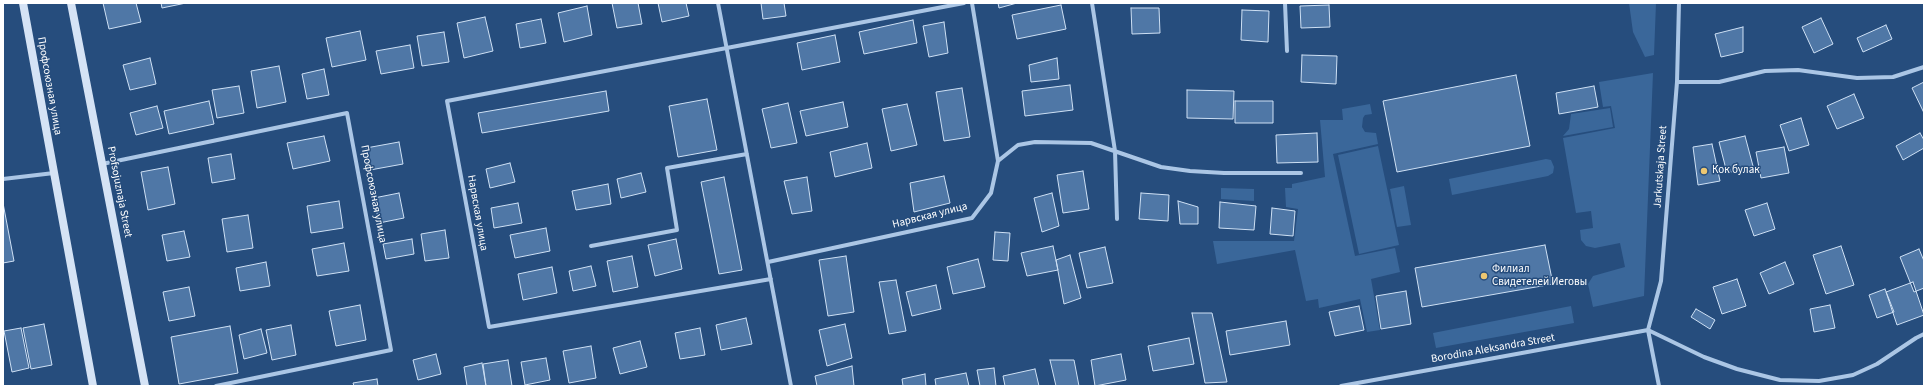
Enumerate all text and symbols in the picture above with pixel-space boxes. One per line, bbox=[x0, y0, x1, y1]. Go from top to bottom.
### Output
street label: Профсоюзная улица bbox=[34, 36, 64, 136]
street label: Jarkutskaja Street bbox=[1652, 125, 1670, 209]
street label: Профсоюзная улица bbox=[357, 144, 389, 244]
street label: Profsojuznaja Street bbox=[104, 145, 134, 239]
place label: Кок булак bbox=[1712, 164, 1760, 178]
marker: Кок булак bbox=[1699, 166, 1709, 176]
street label: Нарвская улица bbox=[464, 174, 490, 252]
street label: Нарвская улица bbox=[891, 200, 969, 232]
place label: Филиал Свидетелей Иеговы bbox=[1492, 263, 1587, 289]
marker: Филиал Свидетелей Иеговы bbox=[1479, 271, 1489, 281]
street label: Borodina Aleksandra Street bbox=[1430, 332, 1556, 366]

